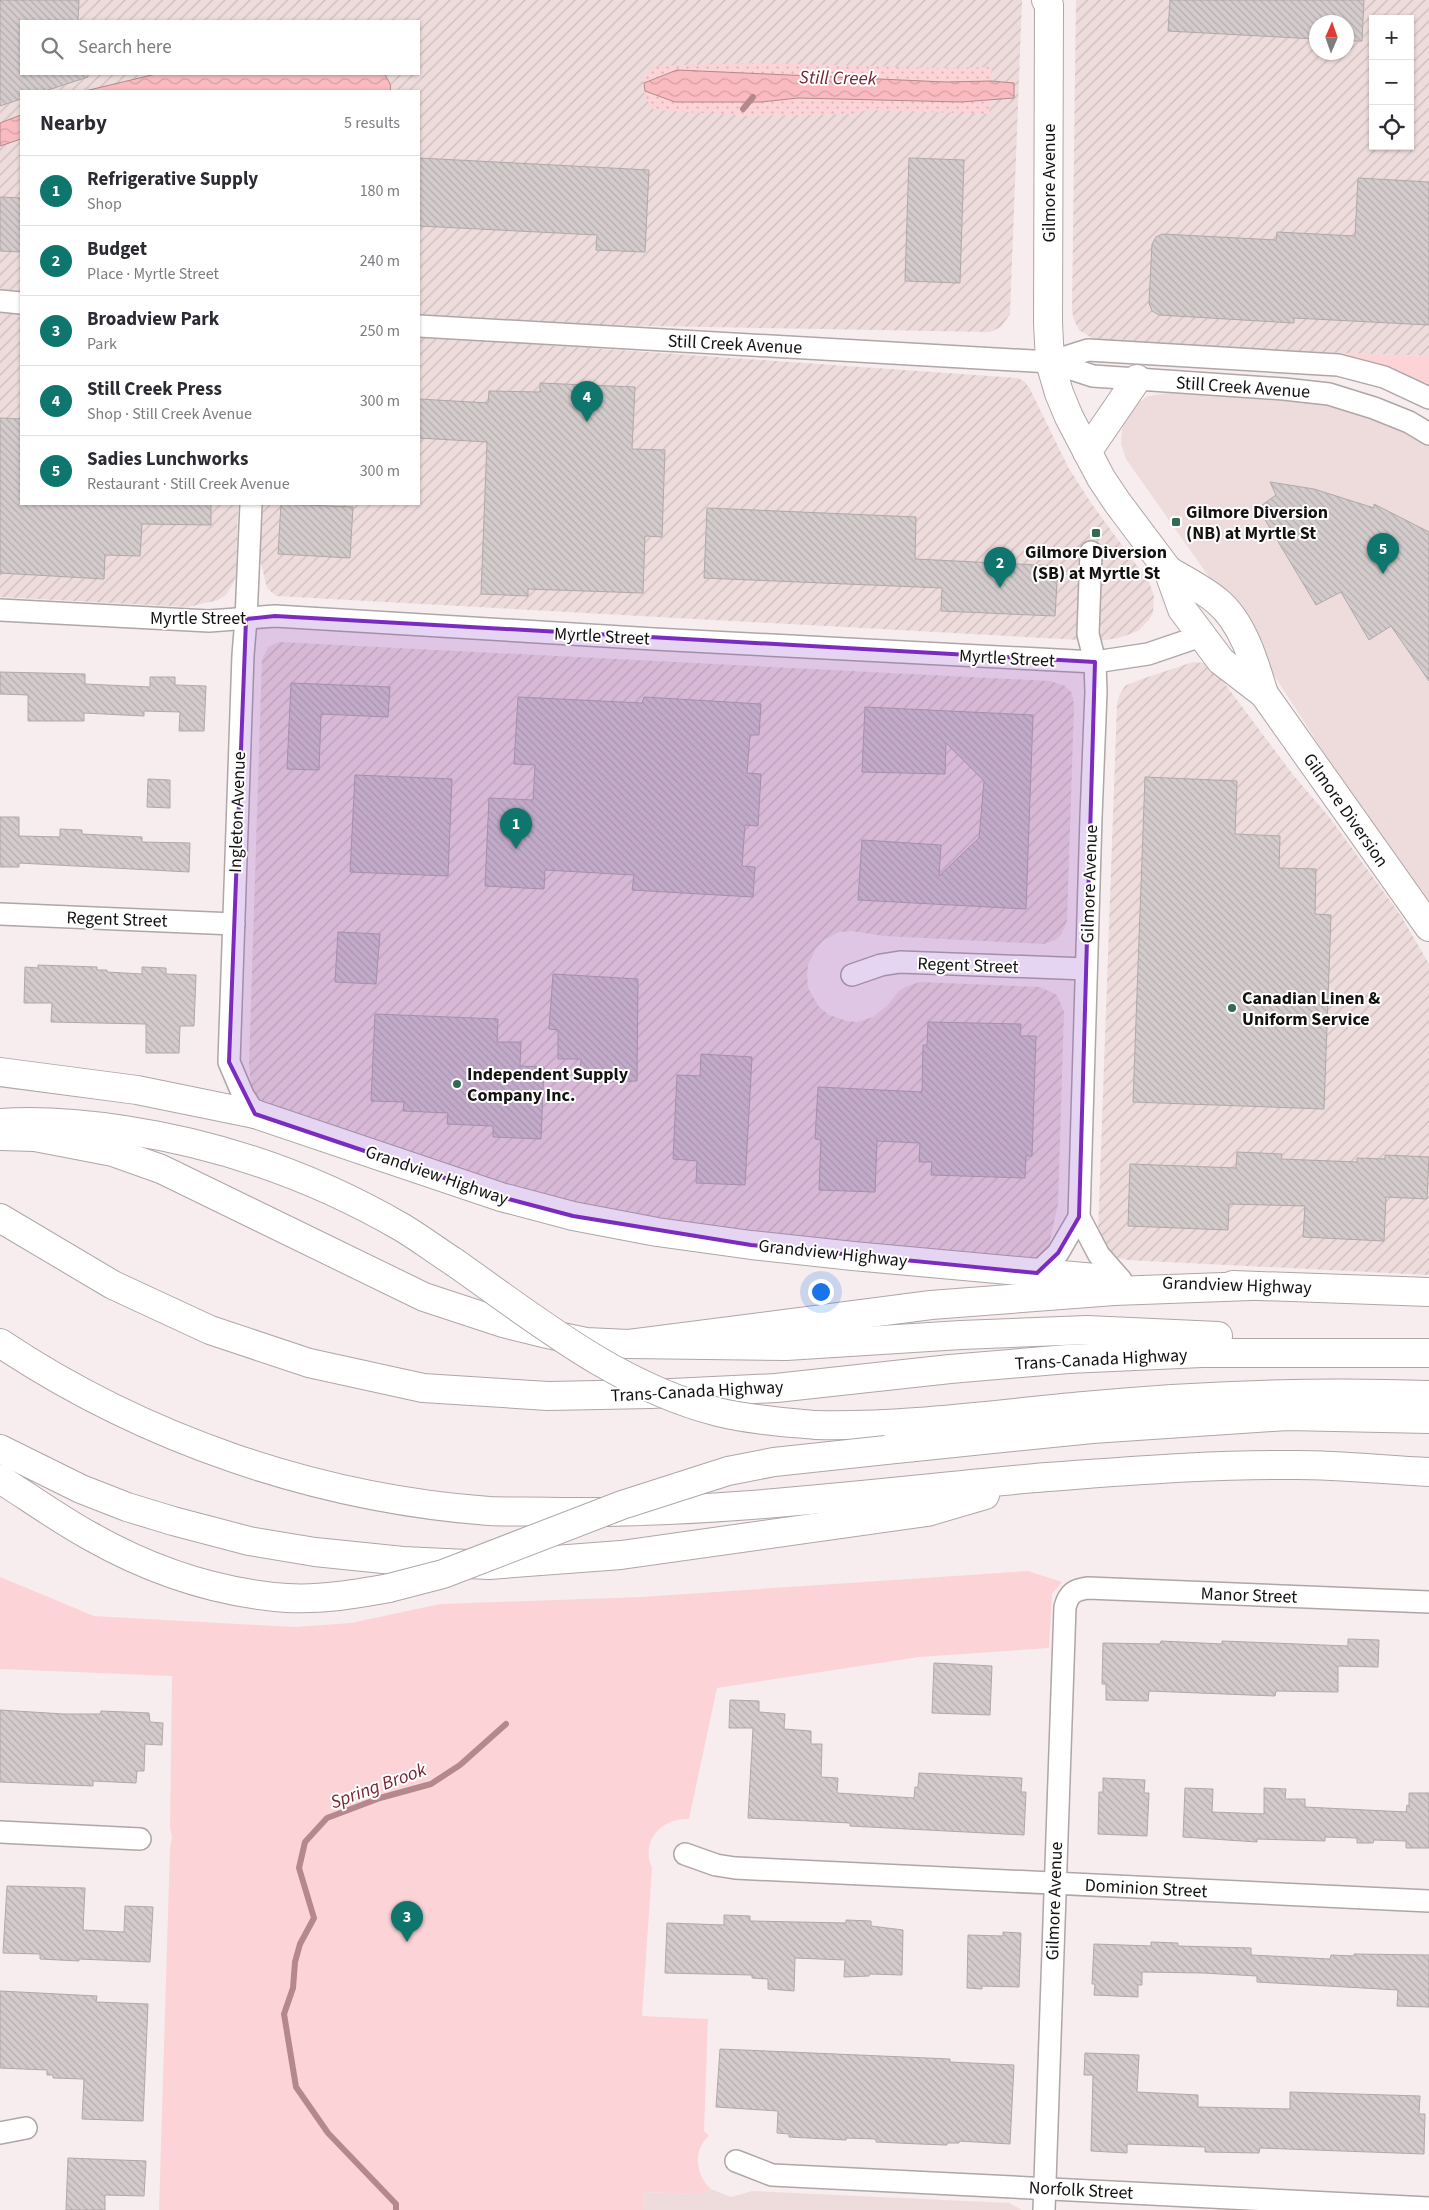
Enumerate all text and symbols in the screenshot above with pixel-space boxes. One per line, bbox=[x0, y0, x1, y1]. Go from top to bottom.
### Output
north arrow bbox=[1309, 15, 1354, 60]
map controls bbox=[1369, 15, 1414, 150]
button: + bbox=[1369, 15, 1414, 60]
search box bbox=[20, 20, 420, 75]
icon: search bbox=[38, 34, 66, 62]
text: Search here bbox=[78, 34, 172, 61]
button: − bbox=[1369, 60, 1414, 105]
water label: Still Creek bbox=[799, 64, 878, 93]
button: locate bbox=[1369, 105, 1414, 150]
text: Nearby bbox=[40, 108, 107, 138]
text: 5 results bbox=[344, 112, 400, 134]
street label: Gilmore Avenue bbox=[1037, 123, 1062, 242]
text: Refrigerative Supply bbox=[87, 166, 258, 193]
text: 1 bbox=[52, 180, 60, 202]
text: 180 m bbox=[360, 180, 400, 202]
text: Shop bbox=[87, 193, 122, 215]
text: Budget bbox=[87, 236, 147, 263]
text: 2 bbox=[52, 250, 60, 272]
text: 240 m bbox=[360, 250, 400, 272]
text: Place · Myrtle Street bbox=[87, 263, 219, 285]
text: Broadview Park bbox=[87, 306, 219, 333]
text: 3 bbox=[52, 320, 60, 342]
text: 250 m bbox=[360, 320, 400, 342]
street label: Still Creek Avenue bbox=[667, 328, 803, 361]
text: Park bbox=[87, 333, 117, 355]
street label: Still Creek Avenue bbox=[1175, 370, 1311, 405]
text: Still Creek Press bbox=[87, 376, 222, 403]
pin: 4 bbox=[571, 381, 603, 422]
text: 4 bbox=[52, 390, 60, 412]
text: 300 m bbox=[360, 390, 400, 412]
text: Shop · Still Creek Avenue bbox=[87, 403, 252, 425]
text: Sadies Lunchworks bbox=[87, 446, 248, 473]
text: 5 bbox=[52, 460, 60, 482]
text: 300 m bbox=[360, 460, 400, 482]
text: Restaurant · Still Creek Avenue bbox=[87, 473, 290, 495]
place label: Gilmore Diversion (NB) at Myrtle St bbox=[1186, 500, 1328, 546]
marker: Gilmore Diversion (NB) at Myrtle St bbox=[1170, 516, 1182, 528]
marker: Gilmore Diversion (SB) at Myrtle St bbox=[1090, 527, 1102, 539]
pin: 5 bbox=[1367, 533, 1399, 574]
place label: Gilmore Diversion (SB) at Myrtle St bbox=[1025, 540, 1167, 586]
pin: 2 bbox=[984, 547, 1016, 588]
street label: Myrtle Street bbox=[150, 606, 246, 631]
street label: Myrtle Street bbox=[553, 622, 651, 651]
street label: Myrtle Street bbox=[958, 644, 1056, 673]
street label: Gilmore Diversion bbox=[1297, 748, 1394, 872]
street label: Ingleton Avenue bbox=[223, 751, 252, 873]
pin: 1 bbox=[500, 808, 532, 849]
street label: Gilmore Avenue bbox=[1075, 824, 1104, 944]
street label: Regent Street bbox=[66, 905, 168, 934]
street label: Regent Street bbox=[917, 951, 1019, 980]
place label: Canadian Linen & Uniform Service bbox=[1242, 986, 1380, 1032]
marker: Canadian Linen & Uniform Service bbox=[1226, 1002, 1238, 1014]
place label: Independent Supply Company Inc. bbox=[467, 1062, 629, 1108]
marker: Independent Supply Company Inc. bbox=[451, 1078, 463, 1090]
street label: Grandview Highway bbox=[362, 1139, 512, 1212]
street label: Grandview Highway bbox=[757, 1233, 909, 1274]
street label: Grandview Highway bbox=[1162, 1270, 1313, 1301]
your location bbox=[808, 1279, 834, 1305]
street label: Trans-Canada Highway bbox=[1014, 1342, 1189, 1377]
street label: Trans-Canada Highway bbox=[610, 1374, 785, 1409]
street label: Manor Street bbox=[1200, 1581, 1298, 1610]
water label: Spring Brook bbox=[327, 1756, 431, 1816]
street label: Gilmore Avenue bbox=[1040, 1841, 1069, 1961]
street label: Dominion Street bbox=[1084, 1873, 1208, 1904]
pin: 3 bbox=[391, 1901, 423, 1942]
street label: Norfolk Street bbox=[1028, 2175, 1134, 2206]

